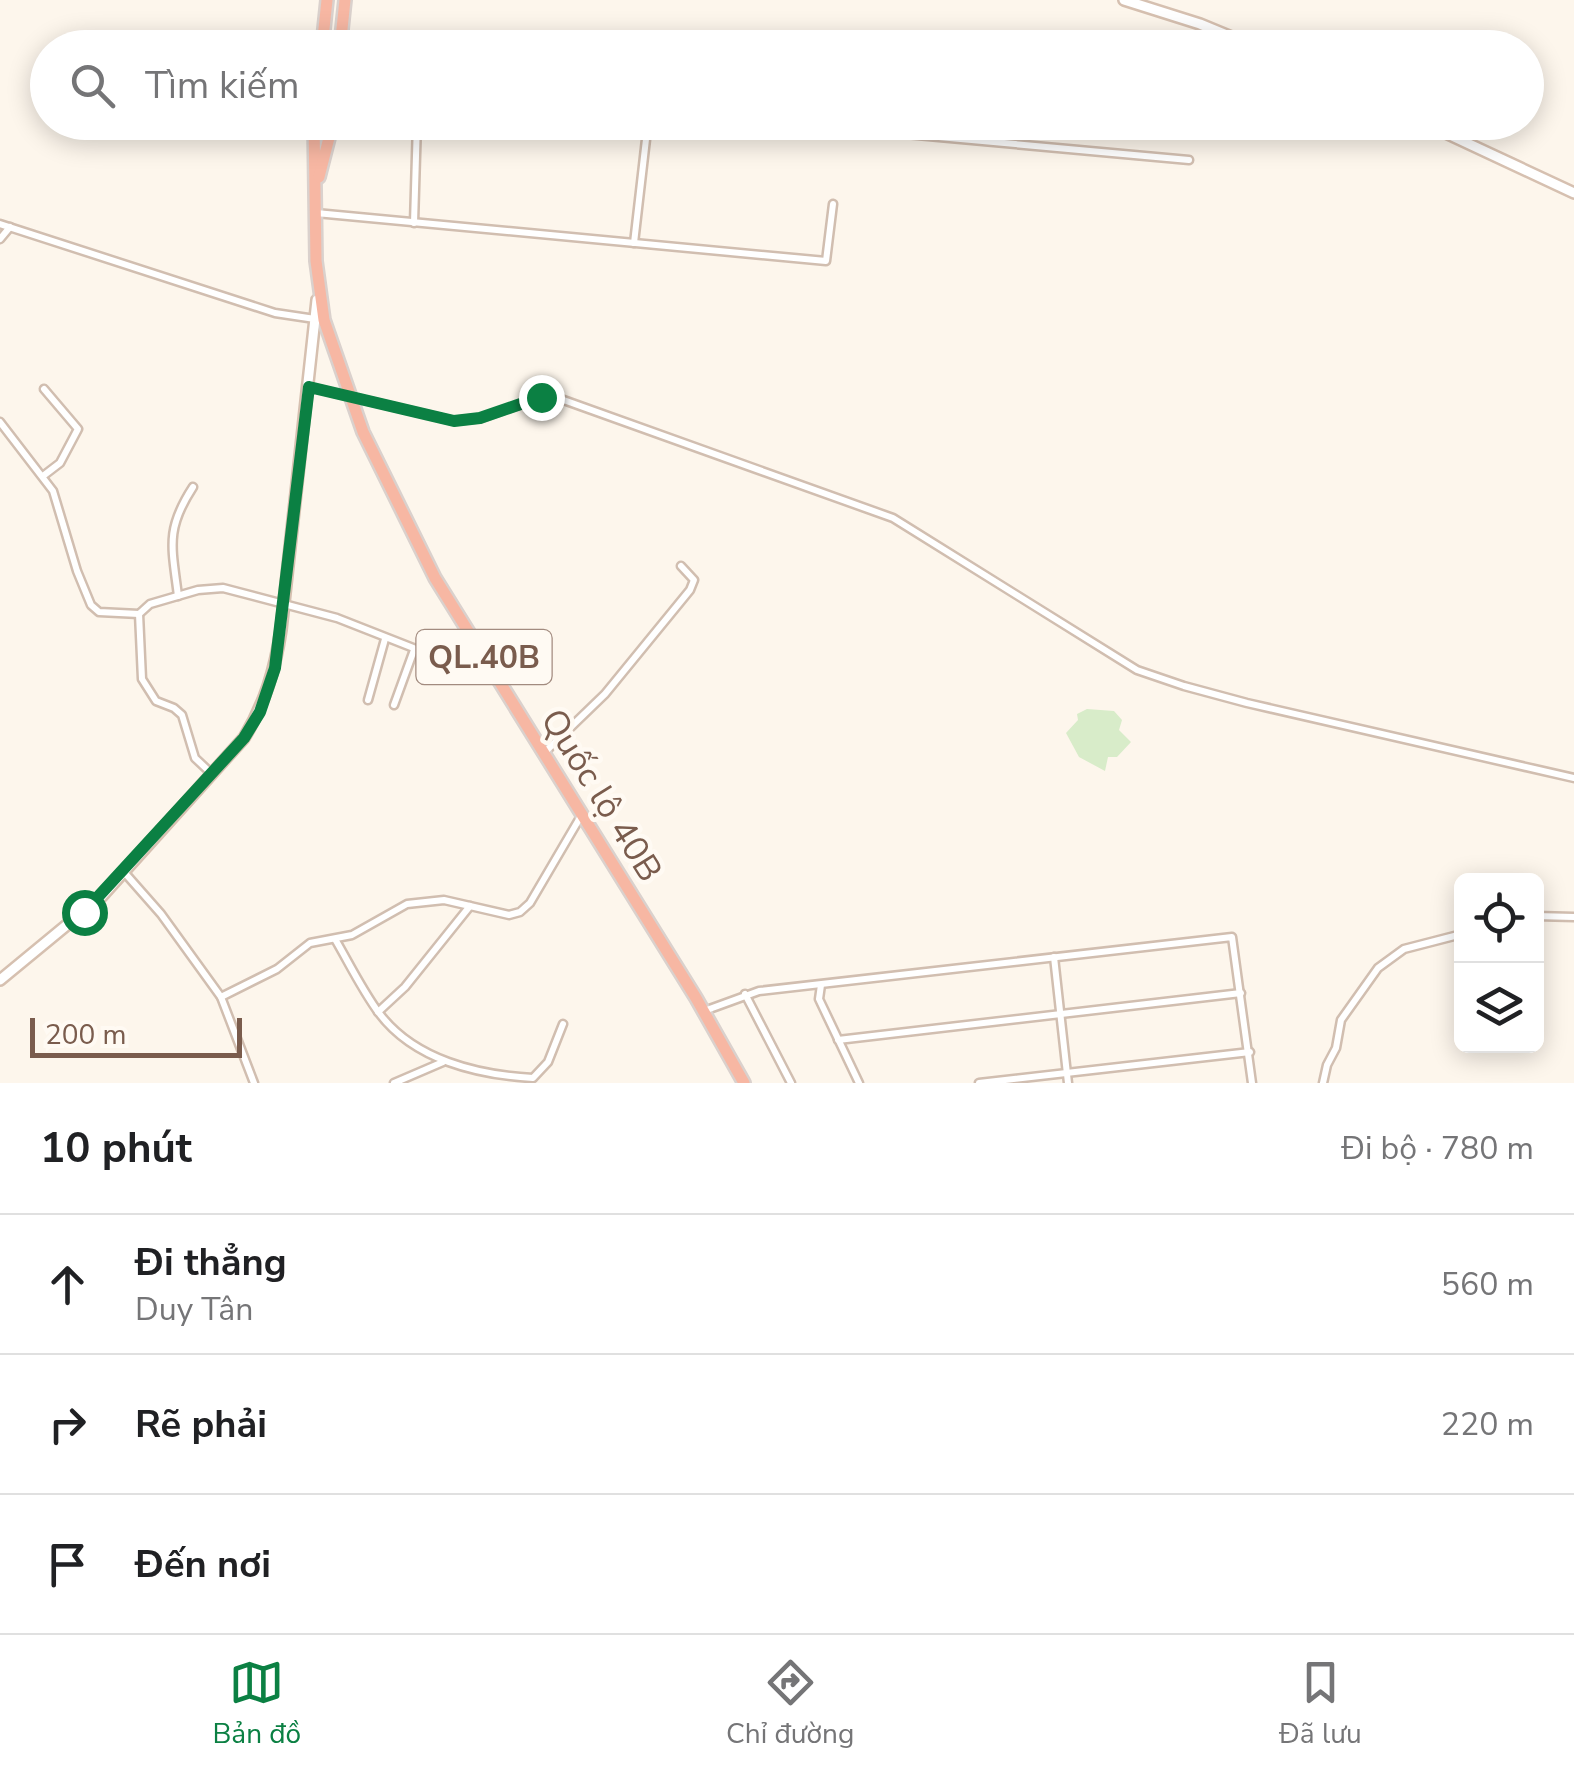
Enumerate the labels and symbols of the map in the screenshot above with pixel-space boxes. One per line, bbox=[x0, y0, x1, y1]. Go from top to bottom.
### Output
route end bbox=[519, 375, 565, 421]
road number: QL.40B bbox=[416, 630, 552, 684]
street label: Quốc lộ 40B bbox=[530, 700, 673, 891]
route start bbox=[62, 890, 108, 936]
scale bar bbox=[30, 1013, 242, 1058]

